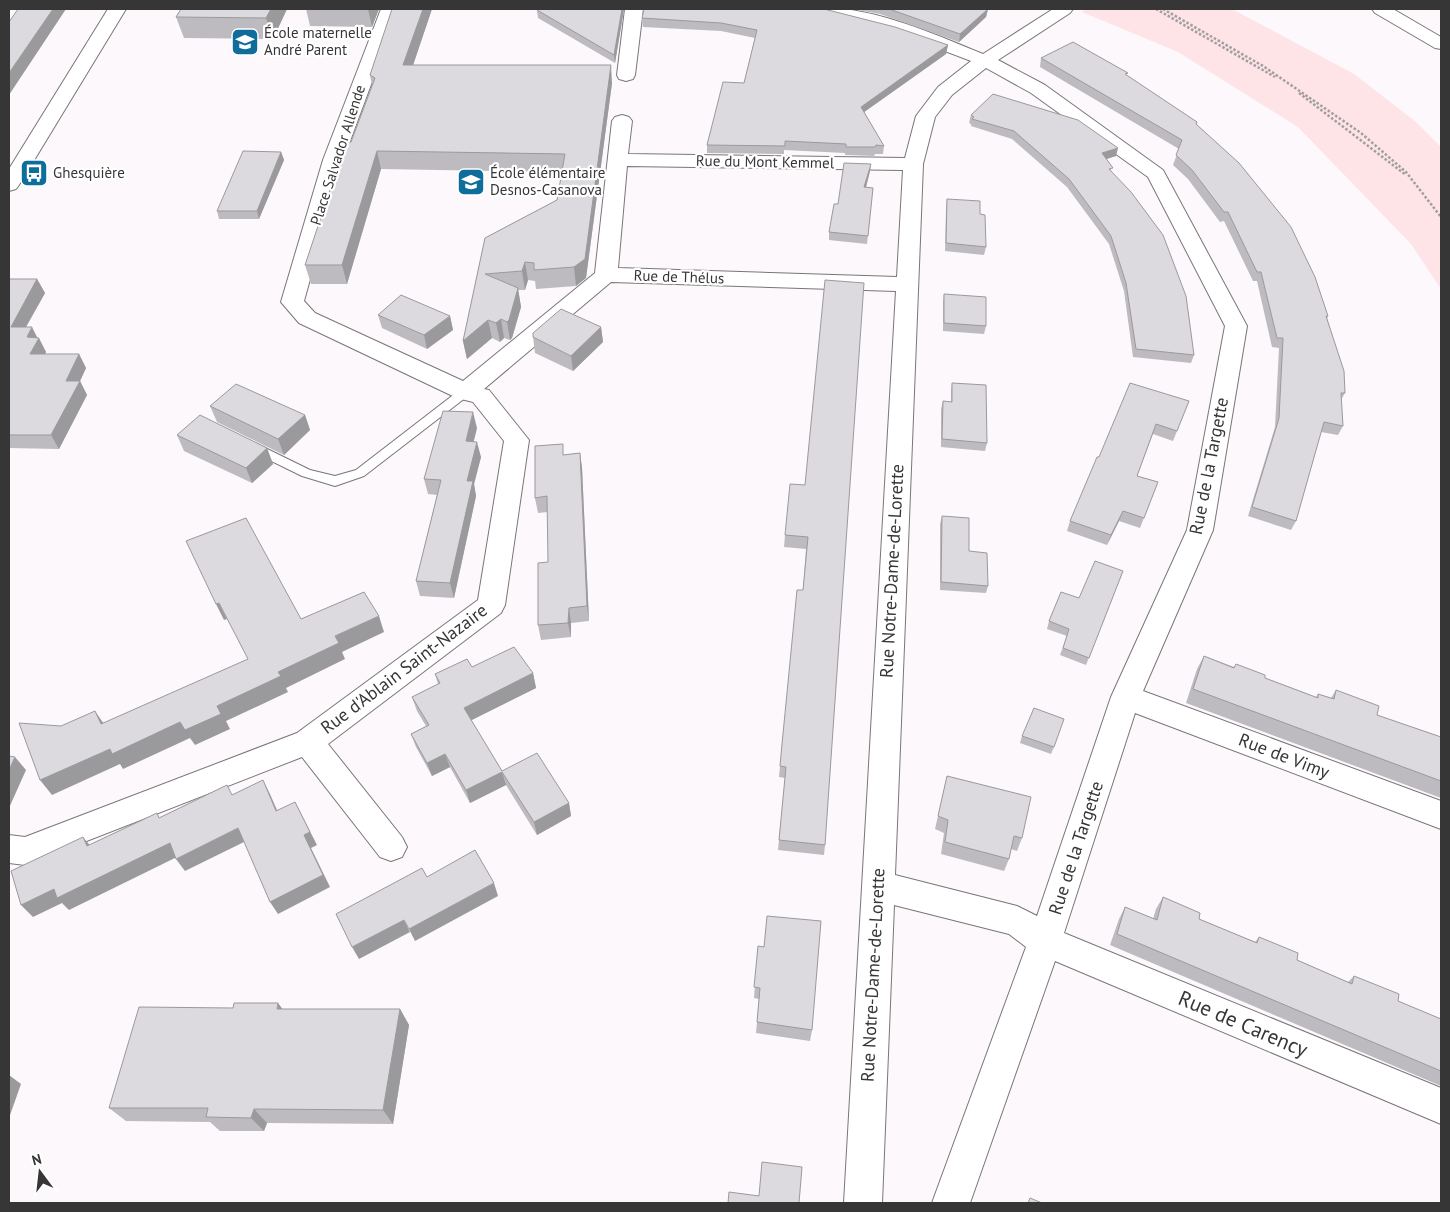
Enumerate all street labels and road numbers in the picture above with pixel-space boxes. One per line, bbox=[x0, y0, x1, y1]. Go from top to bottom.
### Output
street label: Place Salvador Allende bbox=[306, 82, 369, 227]
street label: Rue du Mont Kemmel bbox=[696, 151, 835, 172]
street label: Rue de Thélus bbox=[633, 265, 725, 288]
street label: Rue de la Targette bbox=[1184, 395, 1233, 536]
street label: Rue Notre-Dame-de-Lorette bbox=[874, 463, 909, 679]
street label: Rue d'Ablain Saint-Nazaire bbox=[316, 598, 492, 739]
street label: Rue de Vimy bbox=[1236, 728, 1333, 784]
street label: Rue de la Targette bbox=[1043, 778, 1108, 918]
street label: Rue Notre-Dame-de-Lorette bbox=[855, 867, 890, 1083]
street label: Rue de Carency bbox=[1174, 984, 1312, 1063]

